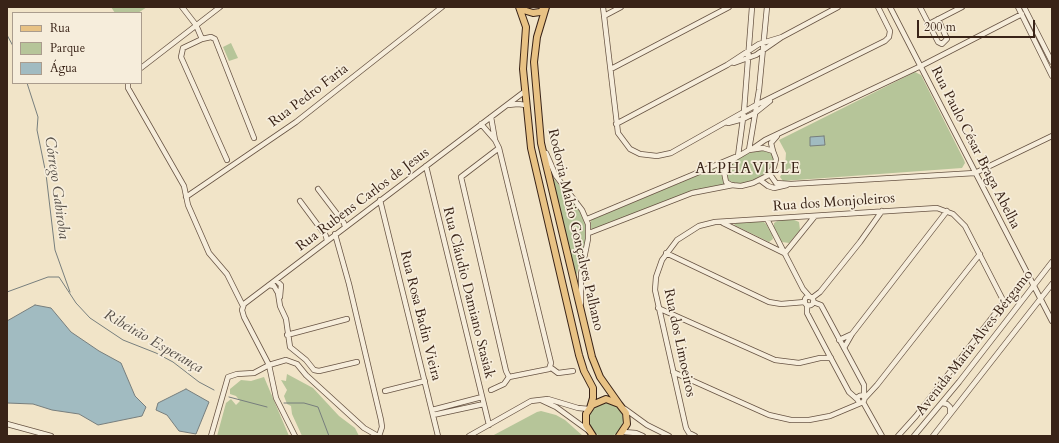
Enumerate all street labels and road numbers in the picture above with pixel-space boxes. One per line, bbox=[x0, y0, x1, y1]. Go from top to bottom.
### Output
street label: Rua Pedro Faria bbox=[266, 61, 352, 131]
street label: Rua Paulo César Braga Abelha bbox=[927, 64, 1023, 232]
street label: Rodovia Mabio Gonçalves Palhano bbox=[544, 127, 606, 333]
street label: Rua Rubens Carlos de Jesus bbox=[293, 145, 433, 255]
street label: Rua dos Monjoleiros bbox=[773, 190, 895, 216]
street label: Rua Cláudio Damiano Stasiak bbox=[439, 206, 497, 380]
street label: Rua Rosa Badin Vieira bbox=[396, 249, 444, 383]
street label: Avenida Maria Alves Bérgamo bbox=[913, 267, 1037, 419]
street label: Rua dos Limoeiros bbox=[659, 287, 699, 399]

